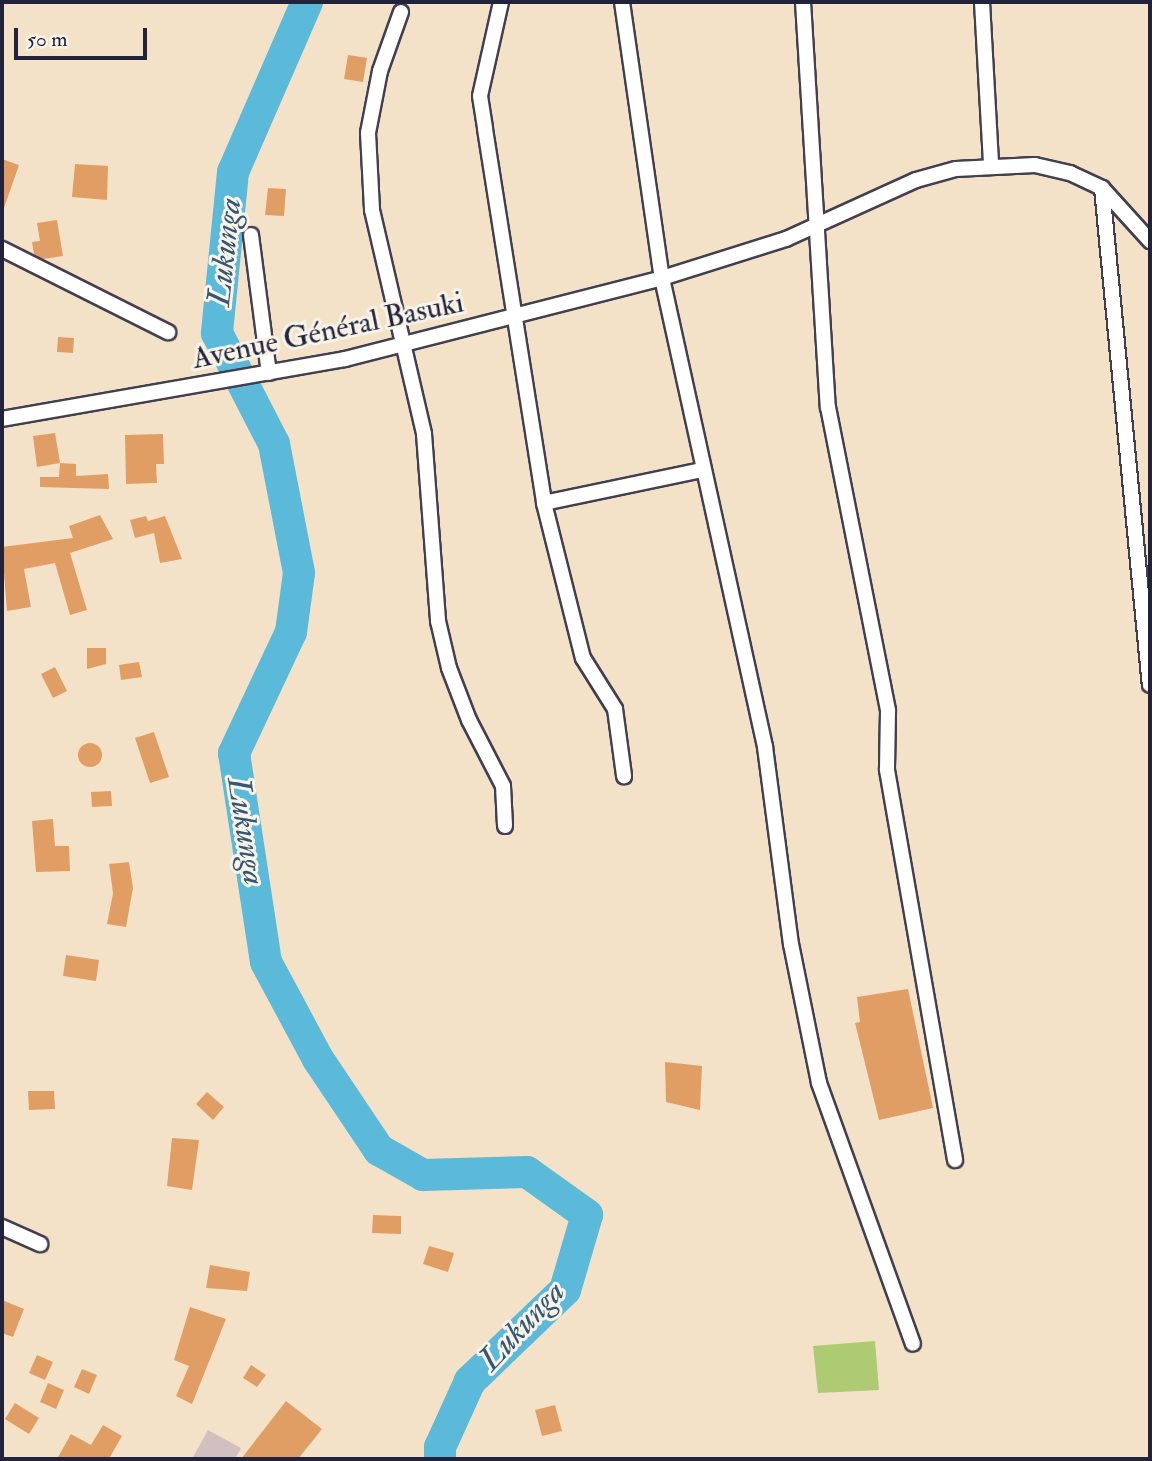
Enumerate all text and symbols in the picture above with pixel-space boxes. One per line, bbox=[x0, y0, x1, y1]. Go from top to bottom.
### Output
scale bar bbox=[18, 14, 150, 58]
text: 50 m bbox=[27, 26, 68, 53]
water label: Lukunga bbox=[200, 196, 250, 308]
street label: Avenue Général Basuki bbox=[189, 285, 467, 377]
water label: Lukunga bbox=[219, 774, 273, 888]
water label: Lukunga bbox=[471, 1273, 573, 1379]

